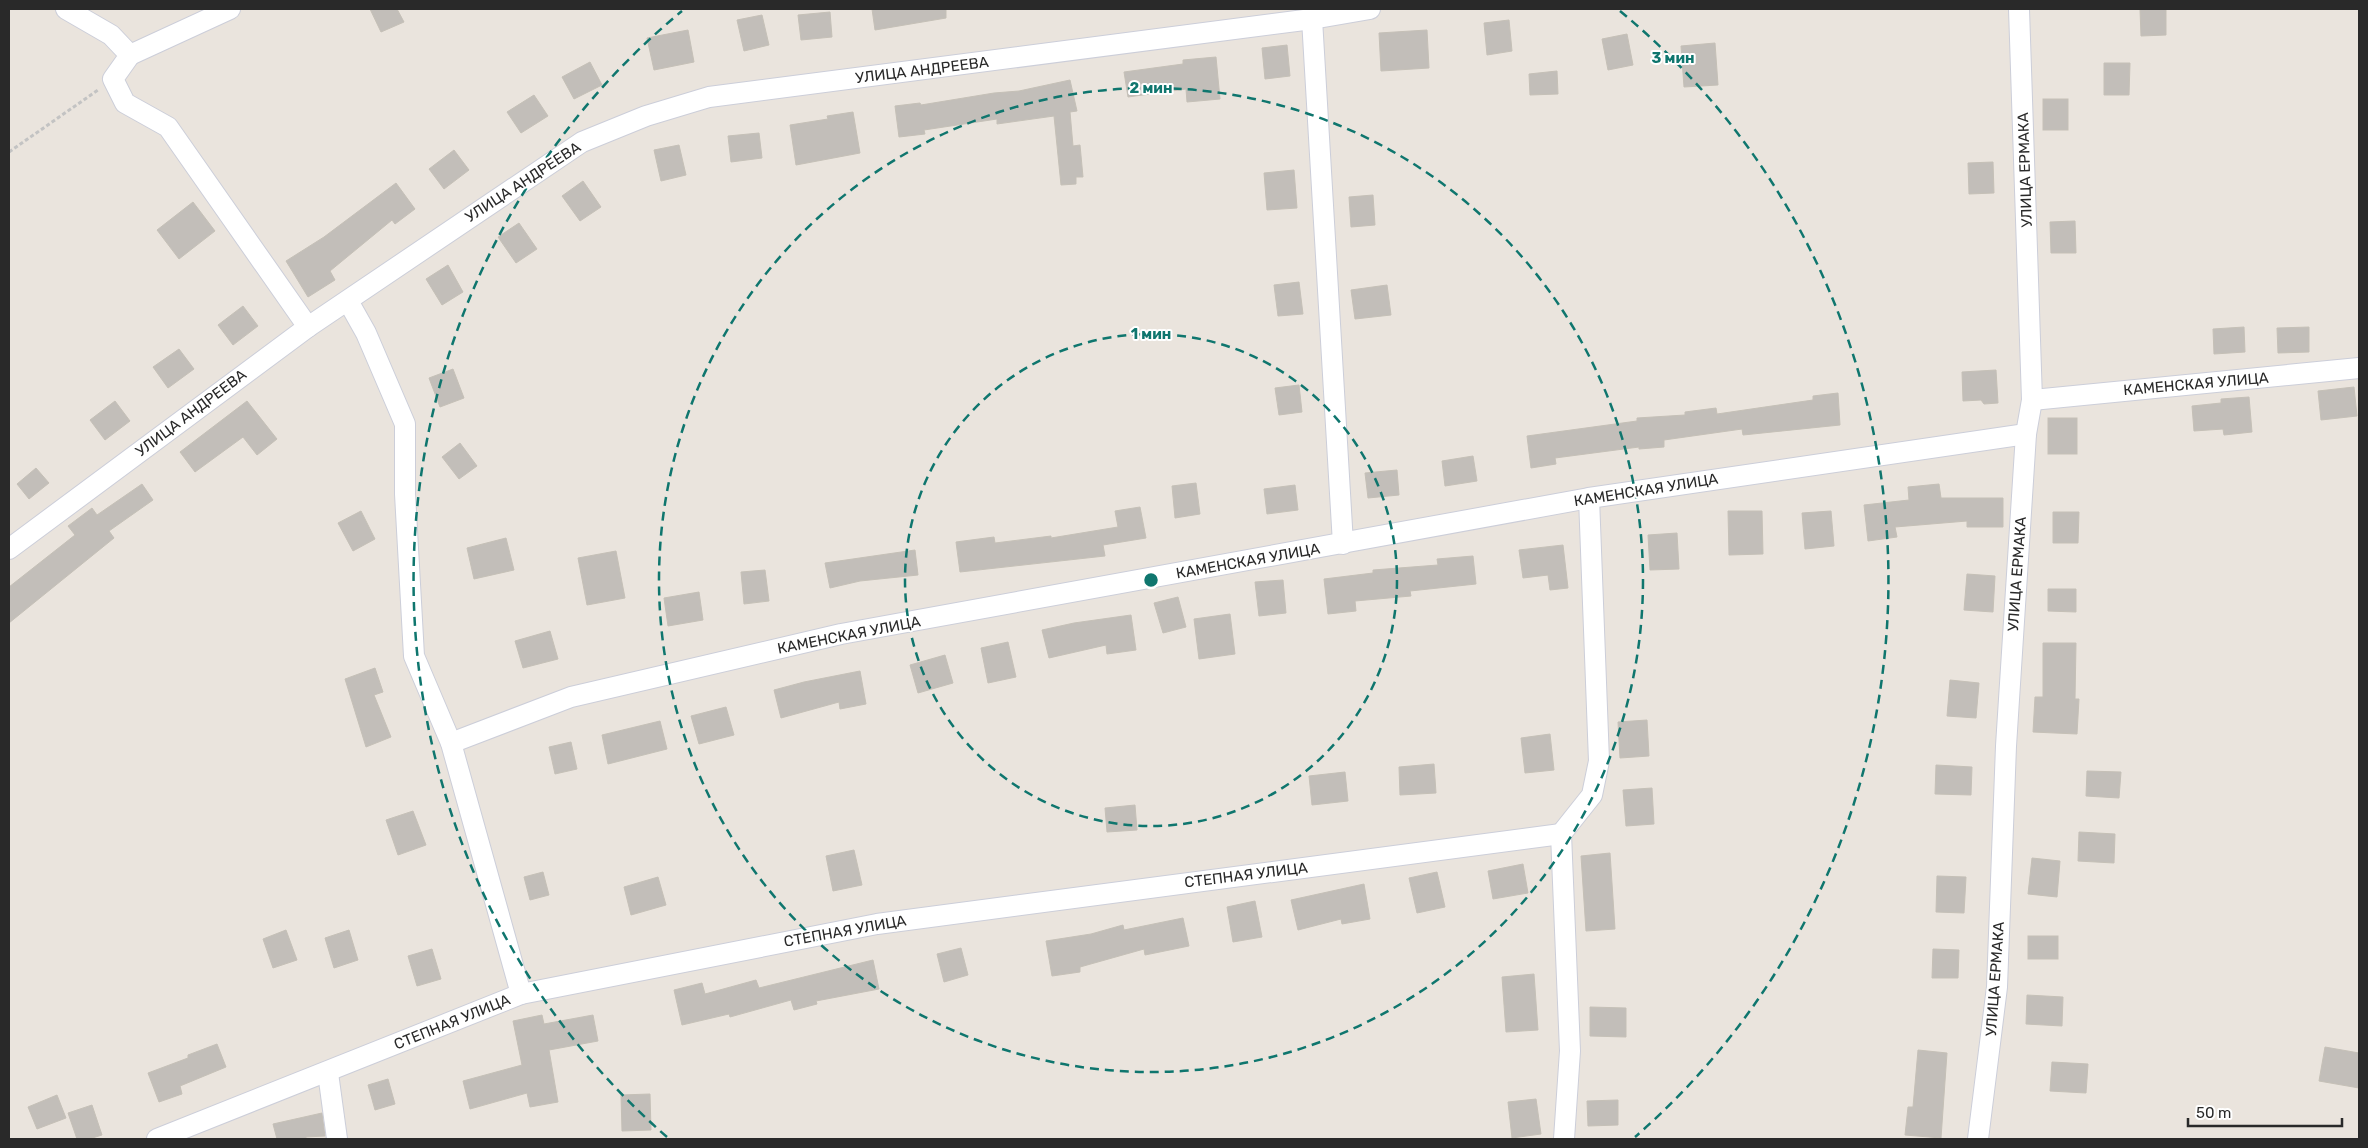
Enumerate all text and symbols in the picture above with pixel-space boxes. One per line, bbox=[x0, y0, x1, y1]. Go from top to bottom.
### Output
text: 3 мин bbox=[1651, 49, 1695, 67]
street label: УЛИЦА АНДРЕЕВА bbox=[854, 53, 990, 87]
text: 2 мин bbox=[1130, 79, 1172, 97]
street label: УЛИЦА ЕРМАКА bbox=[2014, 112, 2036, 228]
street label: УЛИЦА АНДРЕЕВА bbox=[462, 138, 584, 226]
text: 1 мин bbox=[1131, 325, 1171, 343]
street label: УЛИЦА АНДРЕЕВА bbox=[132, 365, 250, 461]
street label: КАМЕНСКАЯ УЛИЦА bbox=[2123, 369, 2269, 399]
street label: КАМЕНСКАЯ УЛИЦА bbox=[1573, 470, 1719, 510]
street label: УЛИЦА ЕРМАКА bbox=[2004, 516, 2030, 632]
street label: КАМЕНСКАЯ УЛИЦА bbox=[1175, 539, 1321, 583]
centre of rings bbox=[1142, 571, 1160, 589]
street label: КАМЕНСКАЯ УЛИЦА bbox=[776, 612, 922, 658]
street label: СТЕПНАЯ УЛИЦА bbox=[1183, 859, 1309, 891]
street label: СТЕПНАЯ УЛИЦА bbox=[782, 911, 908, 951]
street label: УЛИЦА ЕРМАКА bbox=[1982, 921, 2008, 1037]
street label: СТЕПНАЯ УЛИЦА bbox=[391, 990, 513, 1054]
scale bar bbox=[2188, 1096, 2342, 1128]
text: 50 m bbox=[2196, 1104, 2231, 1122]

